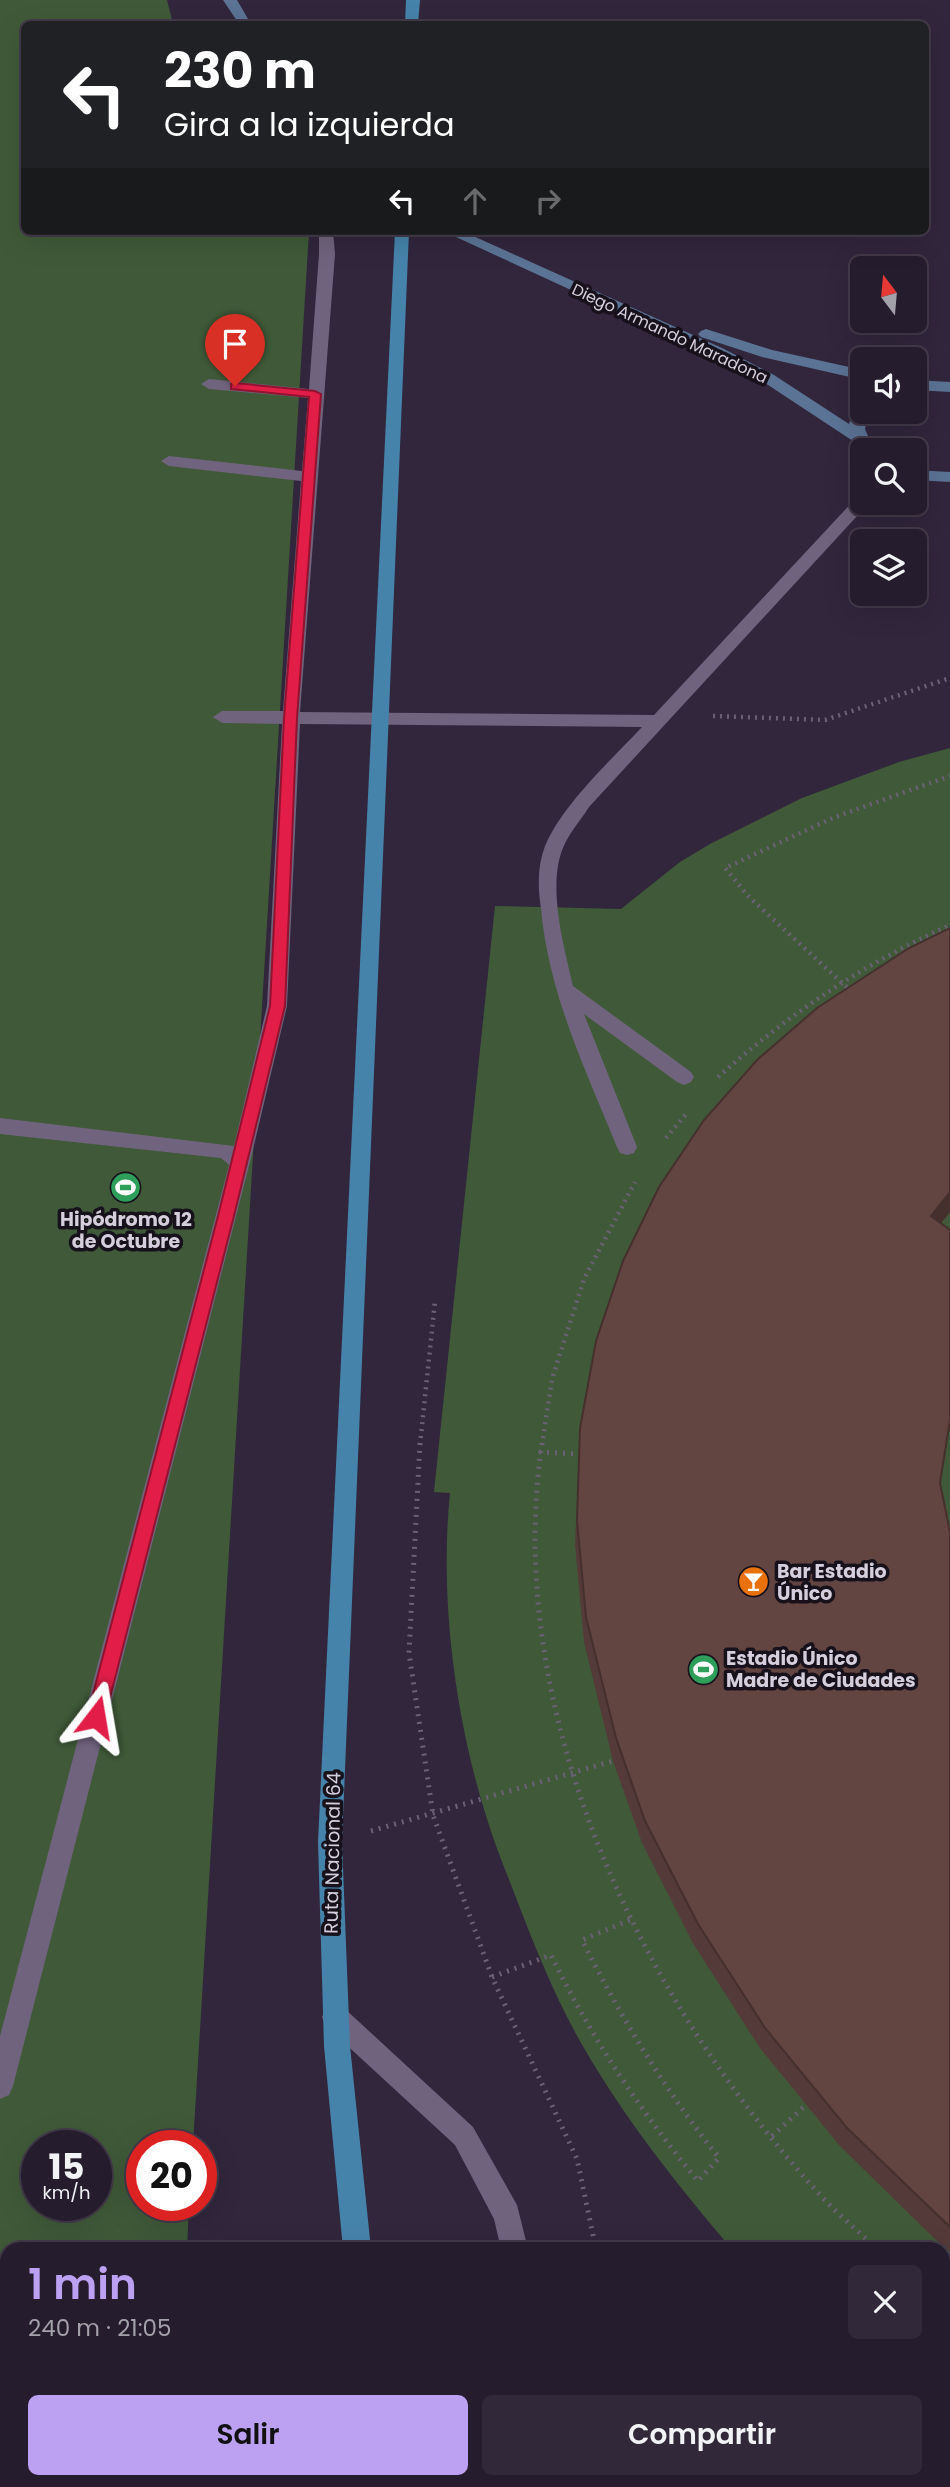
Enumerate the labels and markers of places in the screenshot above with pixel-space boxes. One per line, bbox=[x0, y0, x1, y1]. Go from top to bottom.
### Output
pin bbox=[205, 314, 265, 386]
sports icon: Hipódromo 12 de Octubre bbox=[109, 1171, 143, 1205]
place label: Hipódromo 12 de Octubre bbox=[60, 1206, 192, 1255]
place label: Bar Estadio Único bbox=[777, 1558, 887, 1607]
bar icon: Bar Estadio Único bbox=[737, 1565, 771, 1599]
place label: Estadio Único Madre de Ciudades bbox=[726, 1645, 916, 1694]
sports icon: Estadio Único Madre de Ciudades bbox=[686, 1652, 720, 1686]

